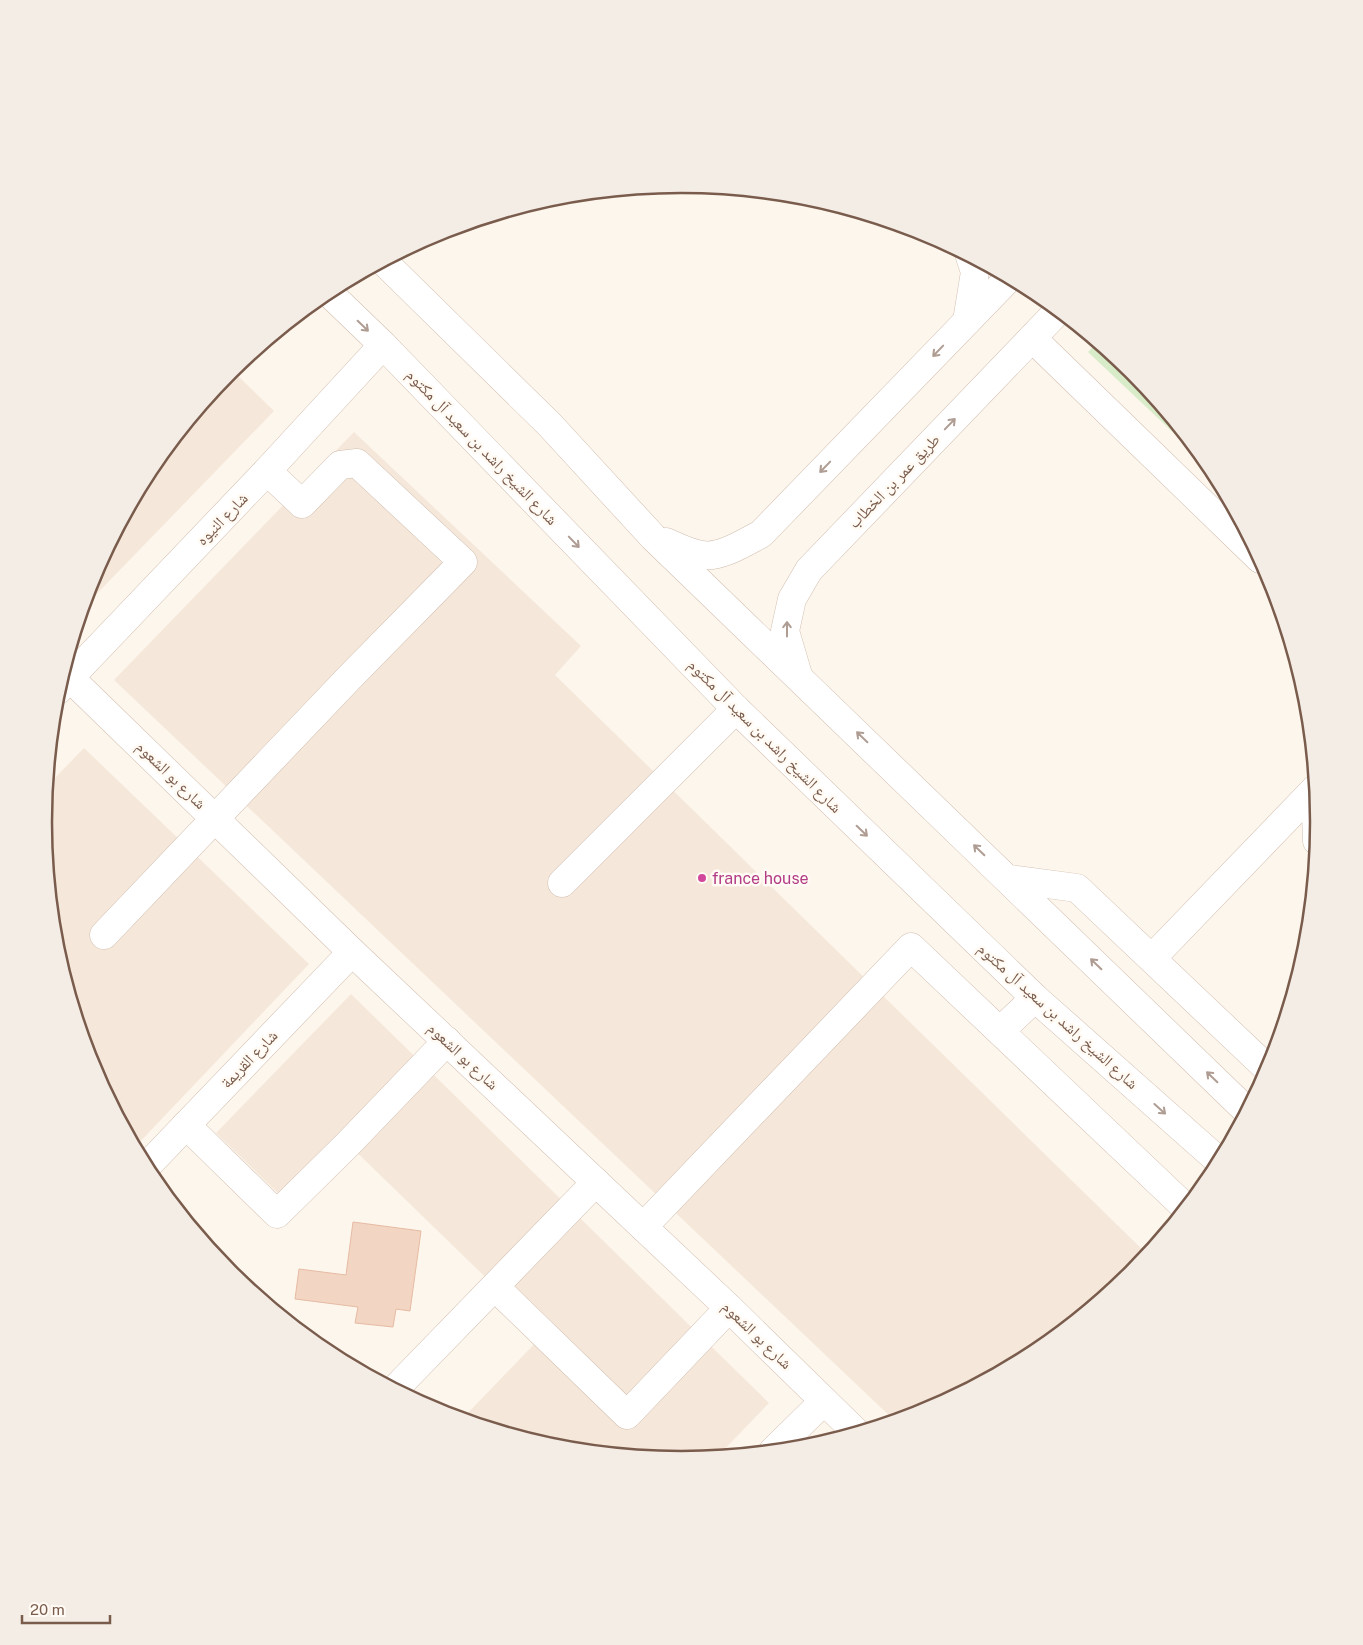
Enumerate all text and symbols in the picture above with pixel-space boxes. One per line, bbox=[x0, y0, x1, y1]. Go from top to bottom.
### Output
one-way arrow bbox=[357, 320, 369, 332]
one-way arrow bbox=[933, 344, 945, 356]
street label: شارع الشيخ راشد بن سعيد آل مكتوم bbox=[402, 365, 562, 530]
one-way arrow bbox=[943, 418, 955, 430]
street label: طريق عمر بن الخطاب bbox=[844, 430, 945, 533]
one-way arrow bbox=[819, 461, 831, 473]
street label: شارع النيوه bbox=[192, 489, 252, 550]
one-way arrow bbox=[568, 536, 580, 549]
one-way arrow bbox=[782, 622, 792, 638]
street label: شارع الشيخ راشد بن سعيد آل مكتوم bbox=[684, 655, 846, 817]
one-way arrow bbox=[856, 731, 868, 744]
street label: شارع بو الشعوم bbox=[131, 737, 210, 814]
one-way arrow bbox=[856, 825, 868, 837]
one-way arrow bbox=[973, 844, 985, 857]
place label: france house bbox=[712, 869, 809, 888]
marker: france house bbox=[696, 872, 708, 884]
street label: شارع الشيخ راشد بن سعيد آل مكتوم bbox=[973, 939, 1142, 1094]
one-way arrow bbox=[1090, 958, 1102, 970]
street label: شارع بو الشعوم bbox=[423, 1018, 502, 1094]
street label: شارع القريمة bbox=[217, 1026, 282, 1093]
one-way arrow bbox=[1206, 1071, 1218, 1083]
one-way arrow bbox=[1154, 1103, 1167, 1114]
street label: شارع بو الشعوم bbox=[717, 1297, 796, 1374]
scale bar bbox=[22, 1592, 110, 1624]
text: 20 m bbox=[30, 1601, 65, 1618]

